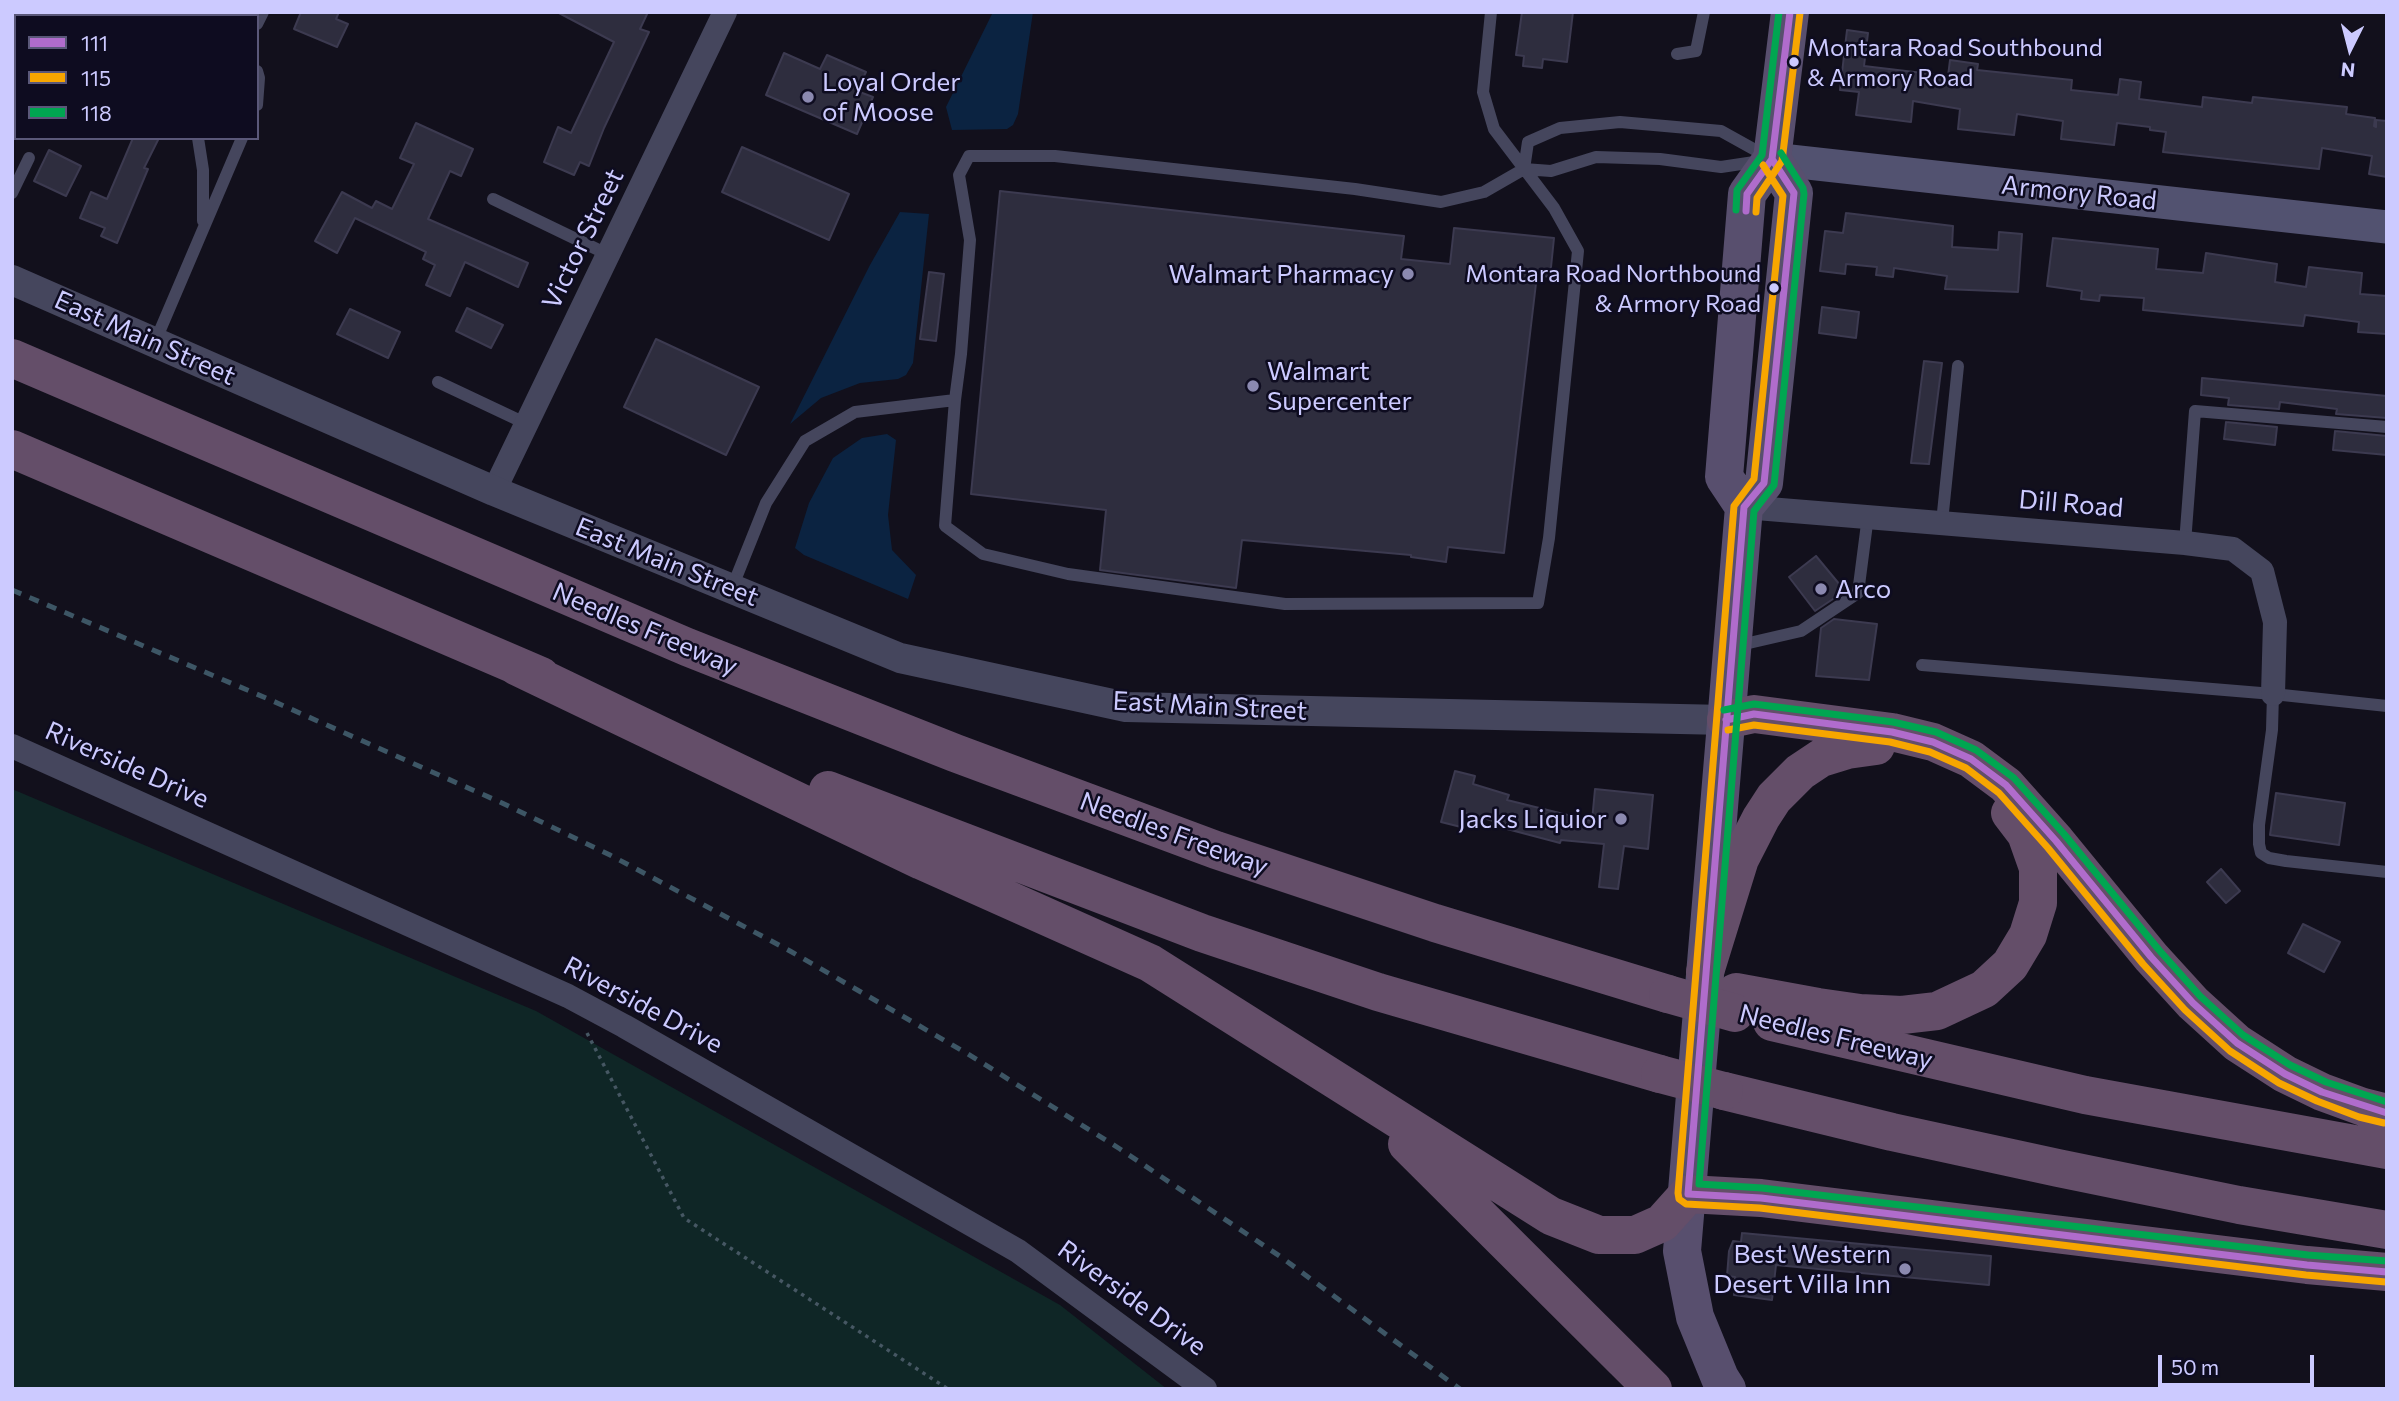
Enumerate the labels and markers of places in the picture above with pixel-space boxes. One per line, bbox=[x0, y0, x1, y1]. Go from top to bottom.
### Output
place label: Montara Road Southbound & Armory Road bbox=[1807, 34, 2103, 90]
marker: Montara Road Southbound & Armory Road bbox=[1787, 55, 1801, 69]
place label: Loyal Order of Moose bbox=[822, 66, 961, 128]
marker: Loyal Order of Moose bbox=[800, 89, 816, 105]
place label: Walmart Pharmacy bbox=[1169, 258, 1394, 290]
place label: Montara Road Northbound & Armory Road bbox=[1465, 260, 1761, 316]
marker: Walmart Pharmacy bbox=[1400, 266, 1416, 282]
marker: Montara Road Northbound & Armory Road bbox=[1767, 281, 1781, 295]
place label: Walmart Supercenter bbox=[1267, 355, 1412, 416]
marker: Walmart Supercenter bbox=[1245, 378, 1261, 394]
place label: Arco bbox=[1835, 573, 1891, 605]
marker: Arco bbox=[1813, 581, 1829, 597]
place label: Jacks Liquior bbox=[1458, 803, 1607, 835]
marker: Jacks Liquior bbox=[1613, 811, 1629, 827]
place label: Best Western Desert Villa Inn bbox=[1713, 1238, 1891, 1300]
marker: Best Western Desert Villa Inn bbox=[1897, 1261, 1913, 1277]

